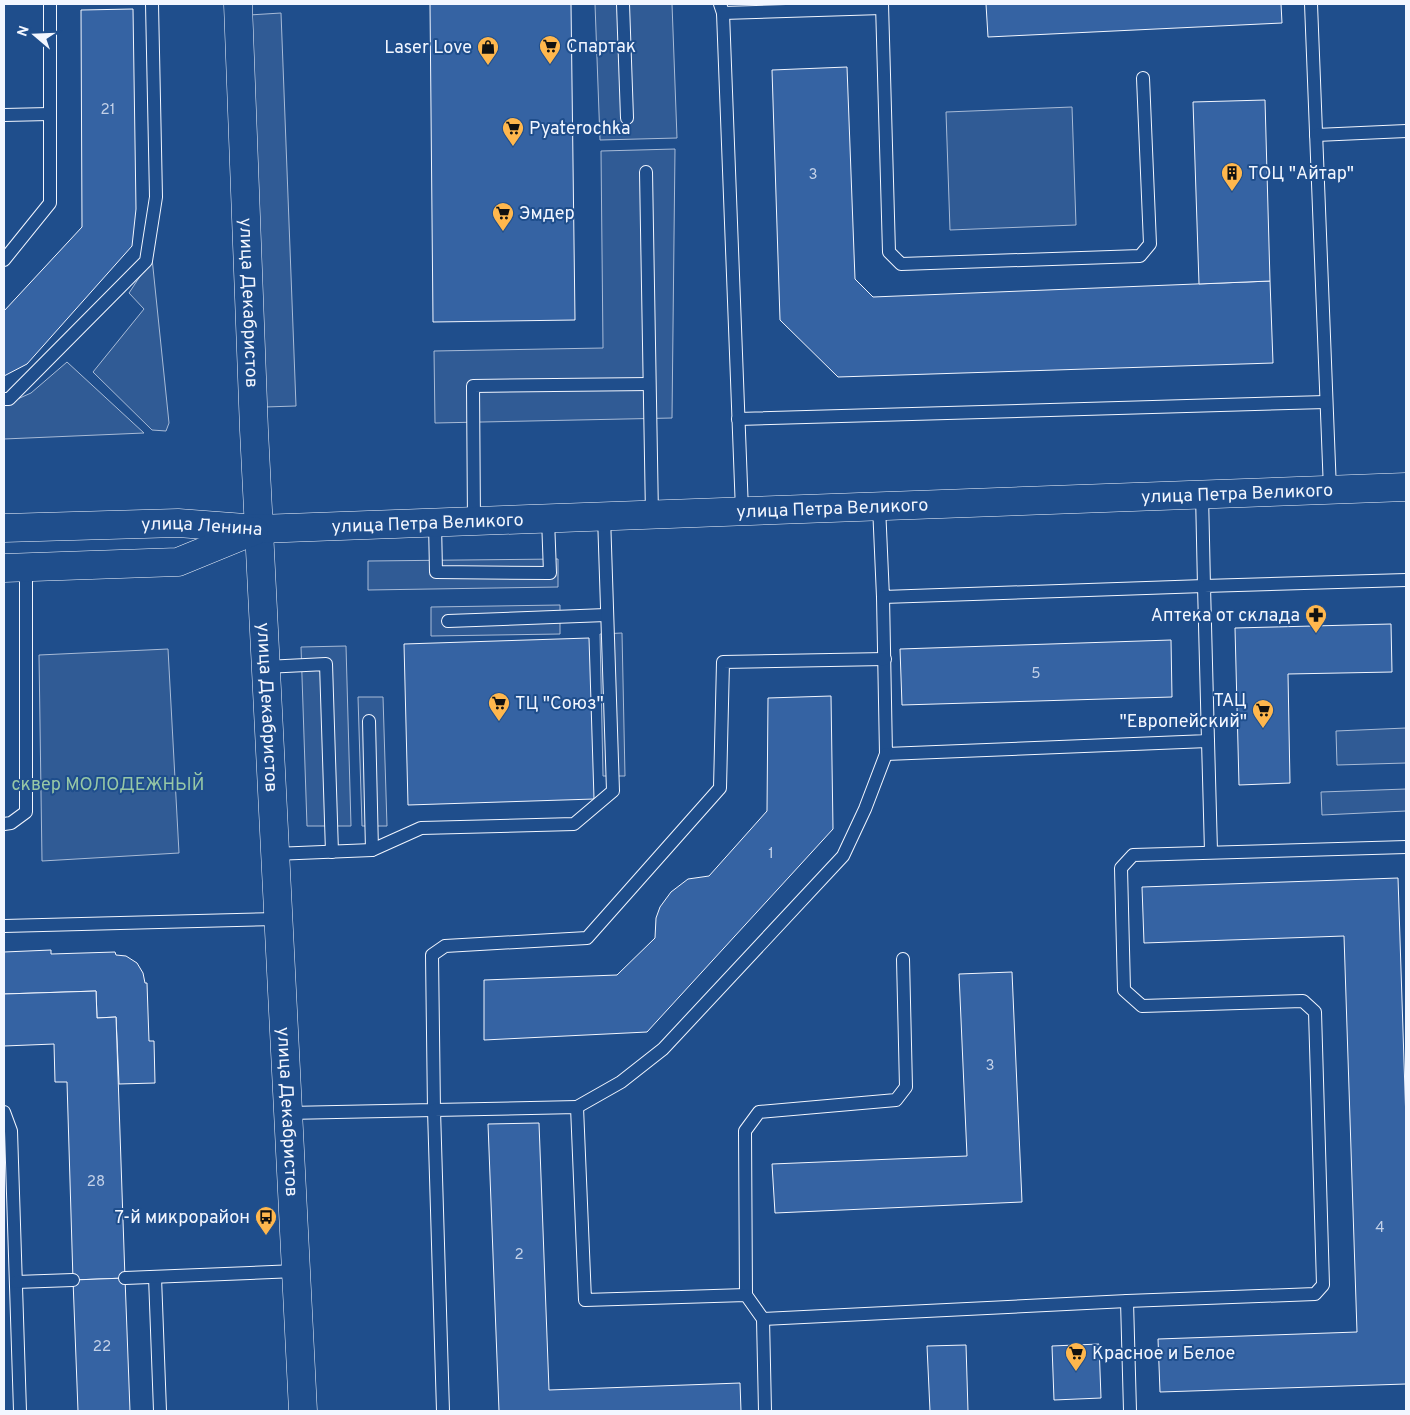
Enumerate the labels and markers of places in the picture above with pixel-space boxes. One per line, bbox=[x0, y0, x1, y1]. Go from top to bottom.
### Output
supermarket icon: Спартак bbox=[538, 34, 562, 65]
shop icon: Laser Love bbox=[476, 35, 500, 66]
place label: Спартак bbox=[566, 36, 636, 59]
place label: Laser Love bbox=[384, 37, 472, 60]
supermarket icon: Pyaterochka bbox=[501, 116, 525, 147]
place label: Pyaterochka bbox=[529, 118, 630, 141]
building icon: ТОЦ "Айтар" bbox=[1220, 161, 1244, 192]
place label: ТОЦ "Айтар" bbox=[1248, 163, 1354, 186]
supermarket icon: Эмдер bbox=[491, 201, 515, 232]
place label: Эмдер bbox=[519, 203, 575, 226]
pharmacy icon: Аптека от склада bbox=[1304, 603, 1328, 634]
place label: Аптека от склада bbox=[1151, 605, 1300, 628]
place label: ТАЦ "Европейский" bbox=[1120, 690, 1247, 734]
supermarket icon: ТЦ "Союз" bbox=[487, 691, 511, 722]
place label: ТЦ "Союз" bbox=[515, 693, 604, 716]
supermarket icon: ТАЦ "Европейский" bbox=[1251, 698, 1275, 729]
bus stop icon: 7-й микрорайон bbox=[254, 1205, 278, 1236]
place label: 7-й микрорайон bbox=[114, 1207, 250, 1230]
supermarket icon: Красное и Белое bbox=[1064, 1341, 1088, 1372]
place label: Красное и Белое bbox=[1092, 1343, 1235, 1366]

